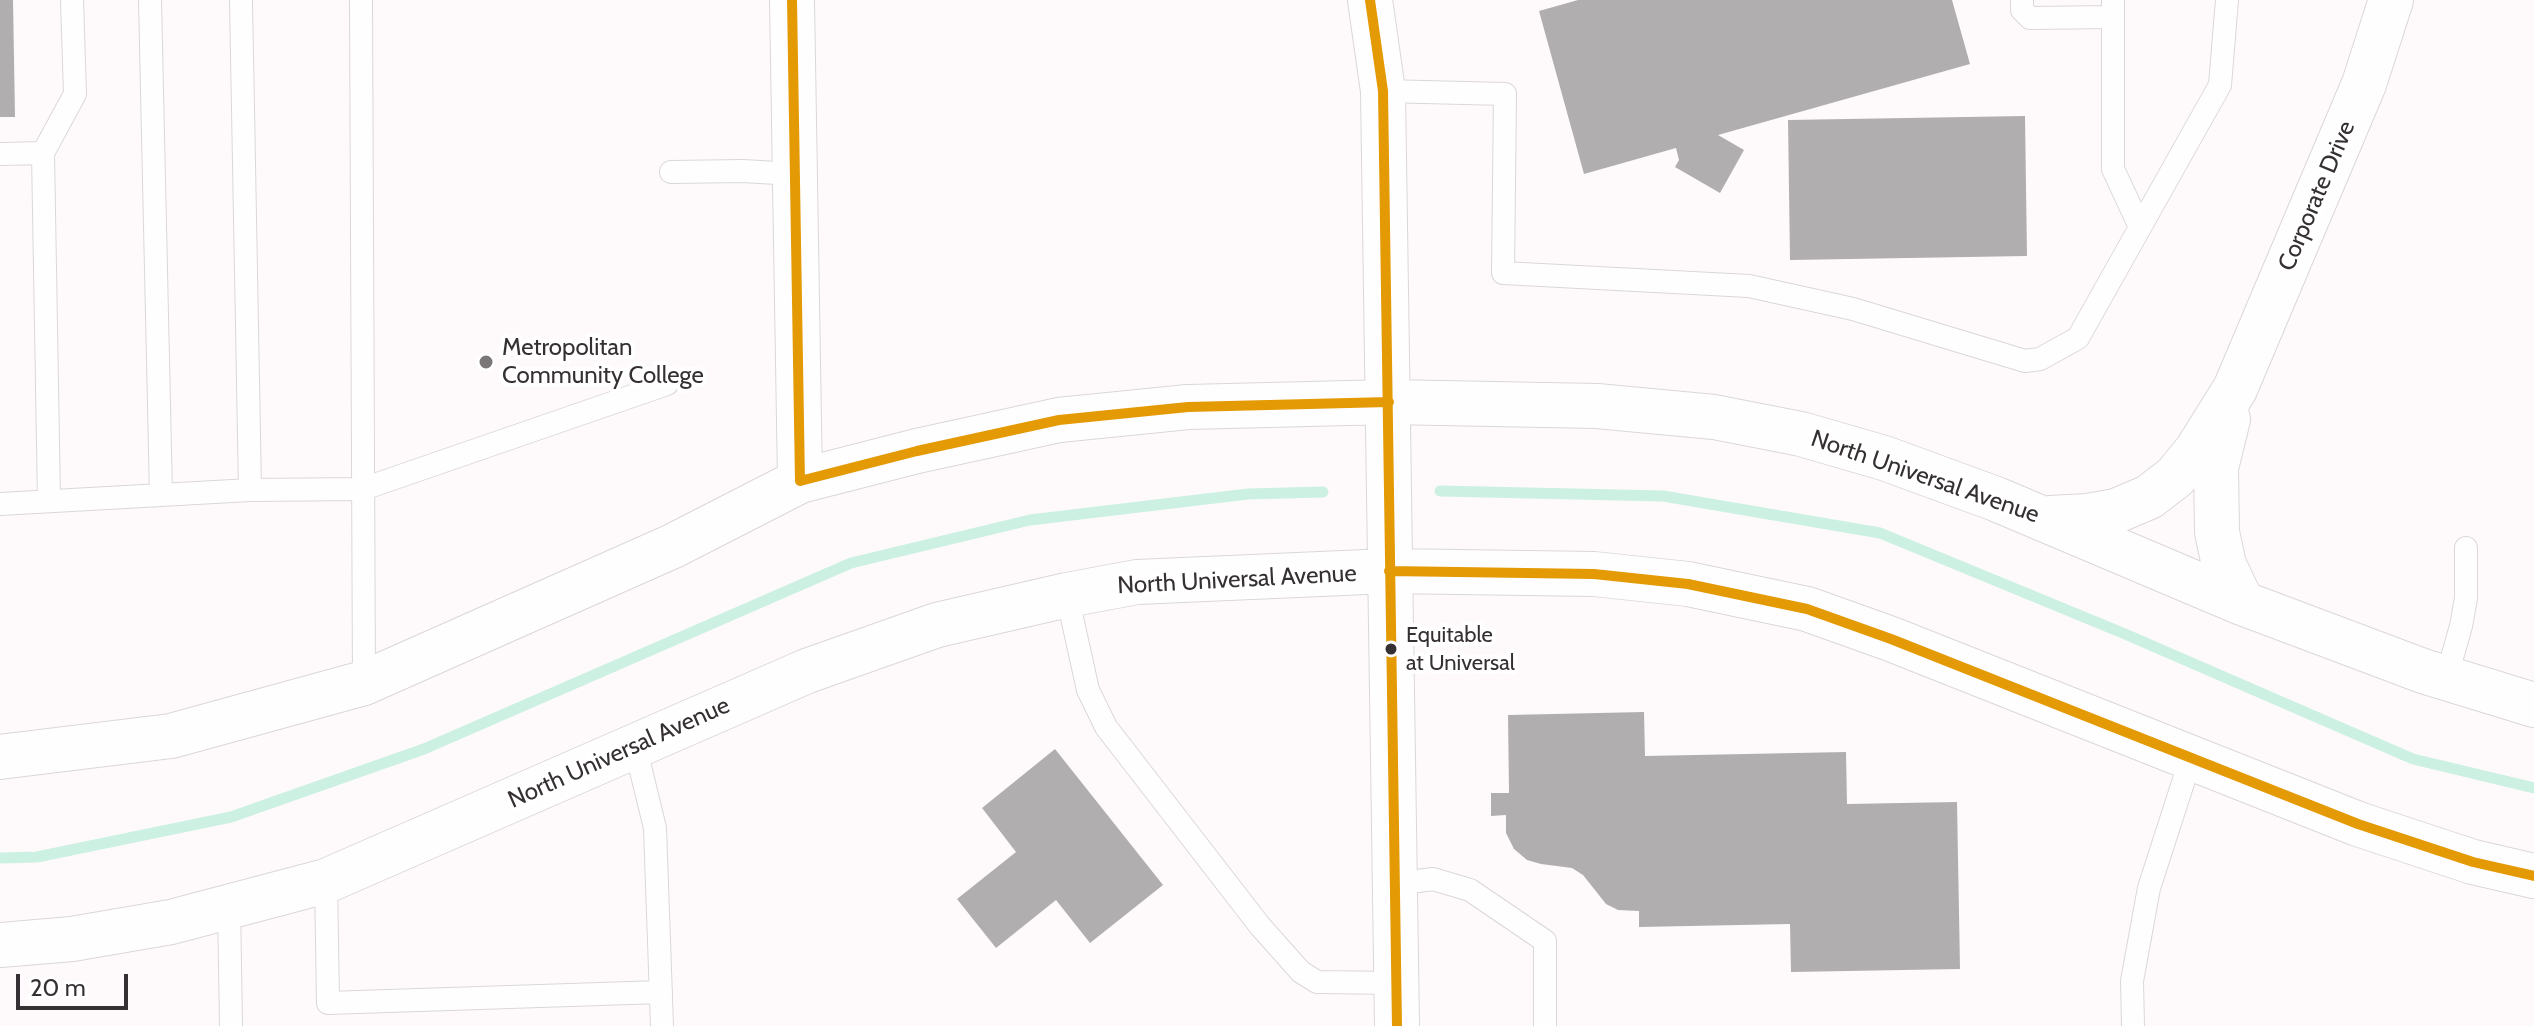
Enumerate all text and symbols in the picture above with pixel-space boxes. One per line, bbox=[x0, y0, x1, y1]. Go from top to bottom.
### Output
street label: Corporate Drive bbox=[2272, 117, 2362, 275]
place label: Metropolitan Community College bbox=[502, 334, 704, 390]
marker: Metropolitan Community College bbox=[477, 353, 495, 371]
street label: North Universal Avenue bbox=[1807, 424, 2043, 530]
street label: North Universal Avenue bbox=[1117, 559, 1357, 601]
place label: Equitable at Universal bbox=[1406, 623, 1515, 674]
marker: Equitable at Universal bbox=[1383, 641, 1399, 657]
street label: North Universal Avenue bbox=[504, 691, 734, 815]
scale bar bbox=[20, 958, 132, 1008]
text: 20 m bbox=[30, 973, 86, 1002]

